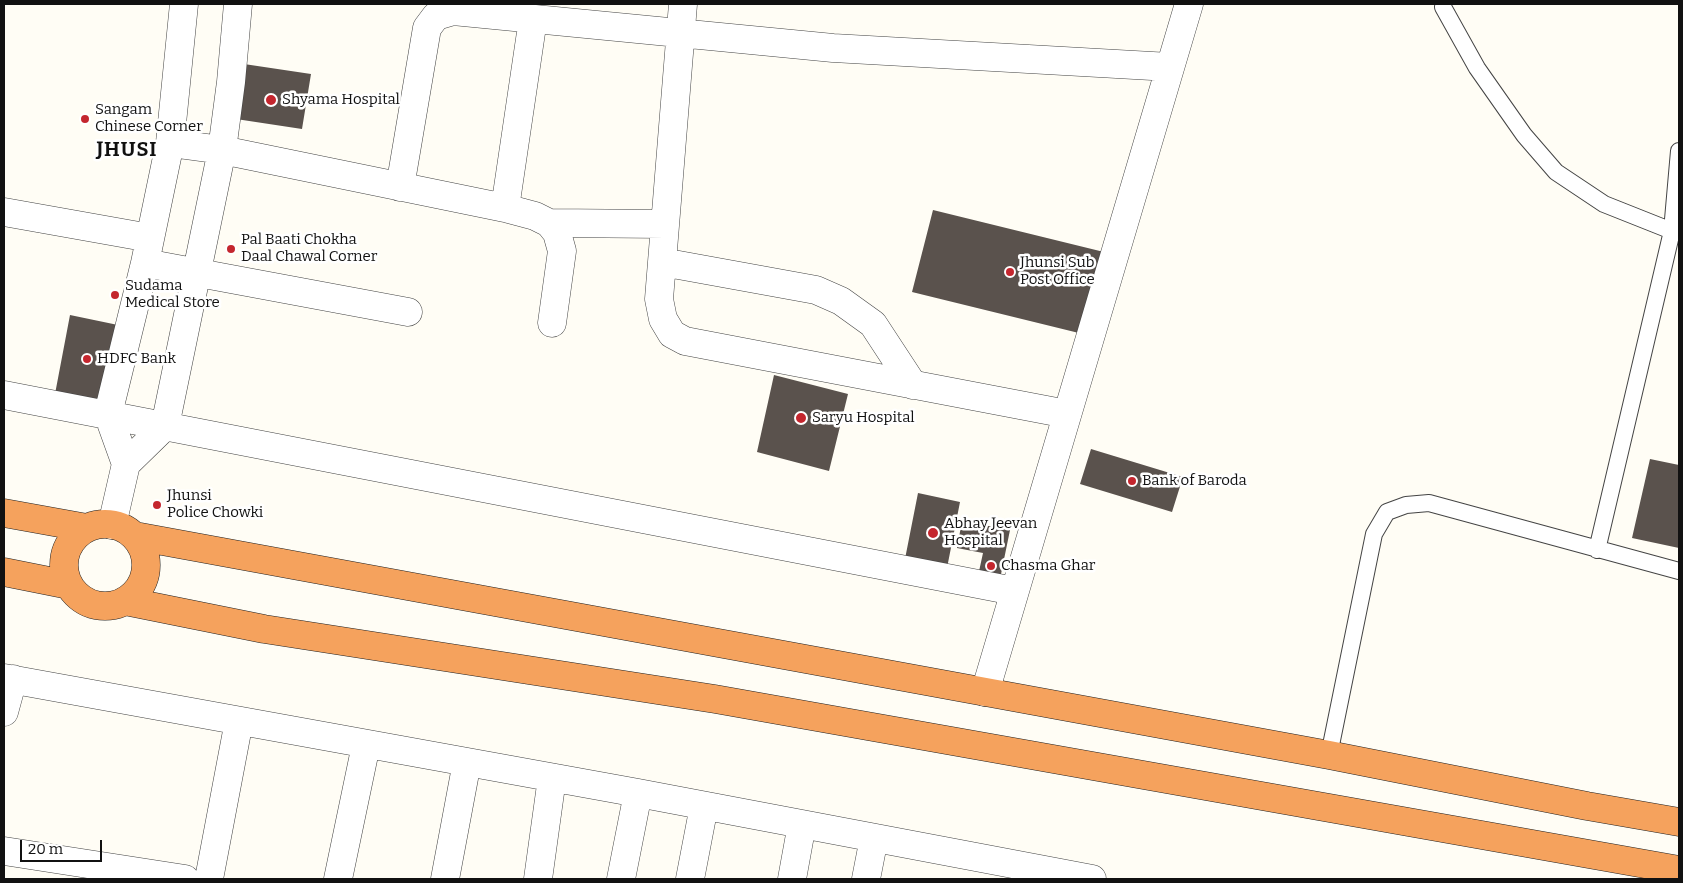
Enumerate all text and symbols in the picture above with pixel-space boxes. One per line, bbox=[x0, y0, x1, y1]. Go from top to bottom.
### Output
place label: Shyama Hospital bbox=[282, 91, 400, 109]
marker: Shyama Hospital bbox=[264, 93, 278, 107]
place label: Sangam Chinese Corner bbox=[95, 101, 203, 136]
marker: Sangam Chinese Corner bbox=[79, 113, 91, 125]
district label: JHUSI bbox=[96, 138, 158, 162]
place label: Pal Baati Chokha Daal Chawal Corner bbox=[241, 231, 377, 266]
marker: Pal Baati Chokha Daal Chawal Corner bbox=[225, 243, 237, 255]
place label: Jhunsi Sub Post Office bbox=[1020, 254, 1095, 289]
marker: Jhunsi Sub Post Office bbox=[1004, 266, 1016, 278]
place label: Sudama Medical Store bbox=[125, 277, 220, 312]
marker: Sudama Medical Store bbox=[109, 289, 121, 301]
place label: HDFC Bank bbox=[97, 350, 176, 368]
marker: HDFC Bank bbox=[81, 353, 93, 365]
place label: Saryu Hospital bbox=[812, 409, 915, 427]
marker: Saryu Hospital bbox=[794, 411, 808, 425]
place label: Bank of Baroda bbox=[1142, 472, 1247, 490]
marker: Bank of Baroda bbox=[1126, 475, 1138, 487]
place label: Jhunsi Police Chowki bbox=[167, 487, 263, 522]
marker: Jhunsi Police Chowki bbox=[151, 499, 163, 511]
place label: Abhay Jeevan Hospital bbox=[944, 515, 1037, 550]
marker: Abhay Jeevan Hospital bbox=[926, 526, 940, 540]
place label: Chasma Ghar bbox=[1001, 557, 1095, 575]
marker: Chasma Ghar bbox=[985, 560, 997, 572]
scale bar bbox=[22, 830, 105, 862]
text: 20 m bbox=[28, 840, 63, 858]

